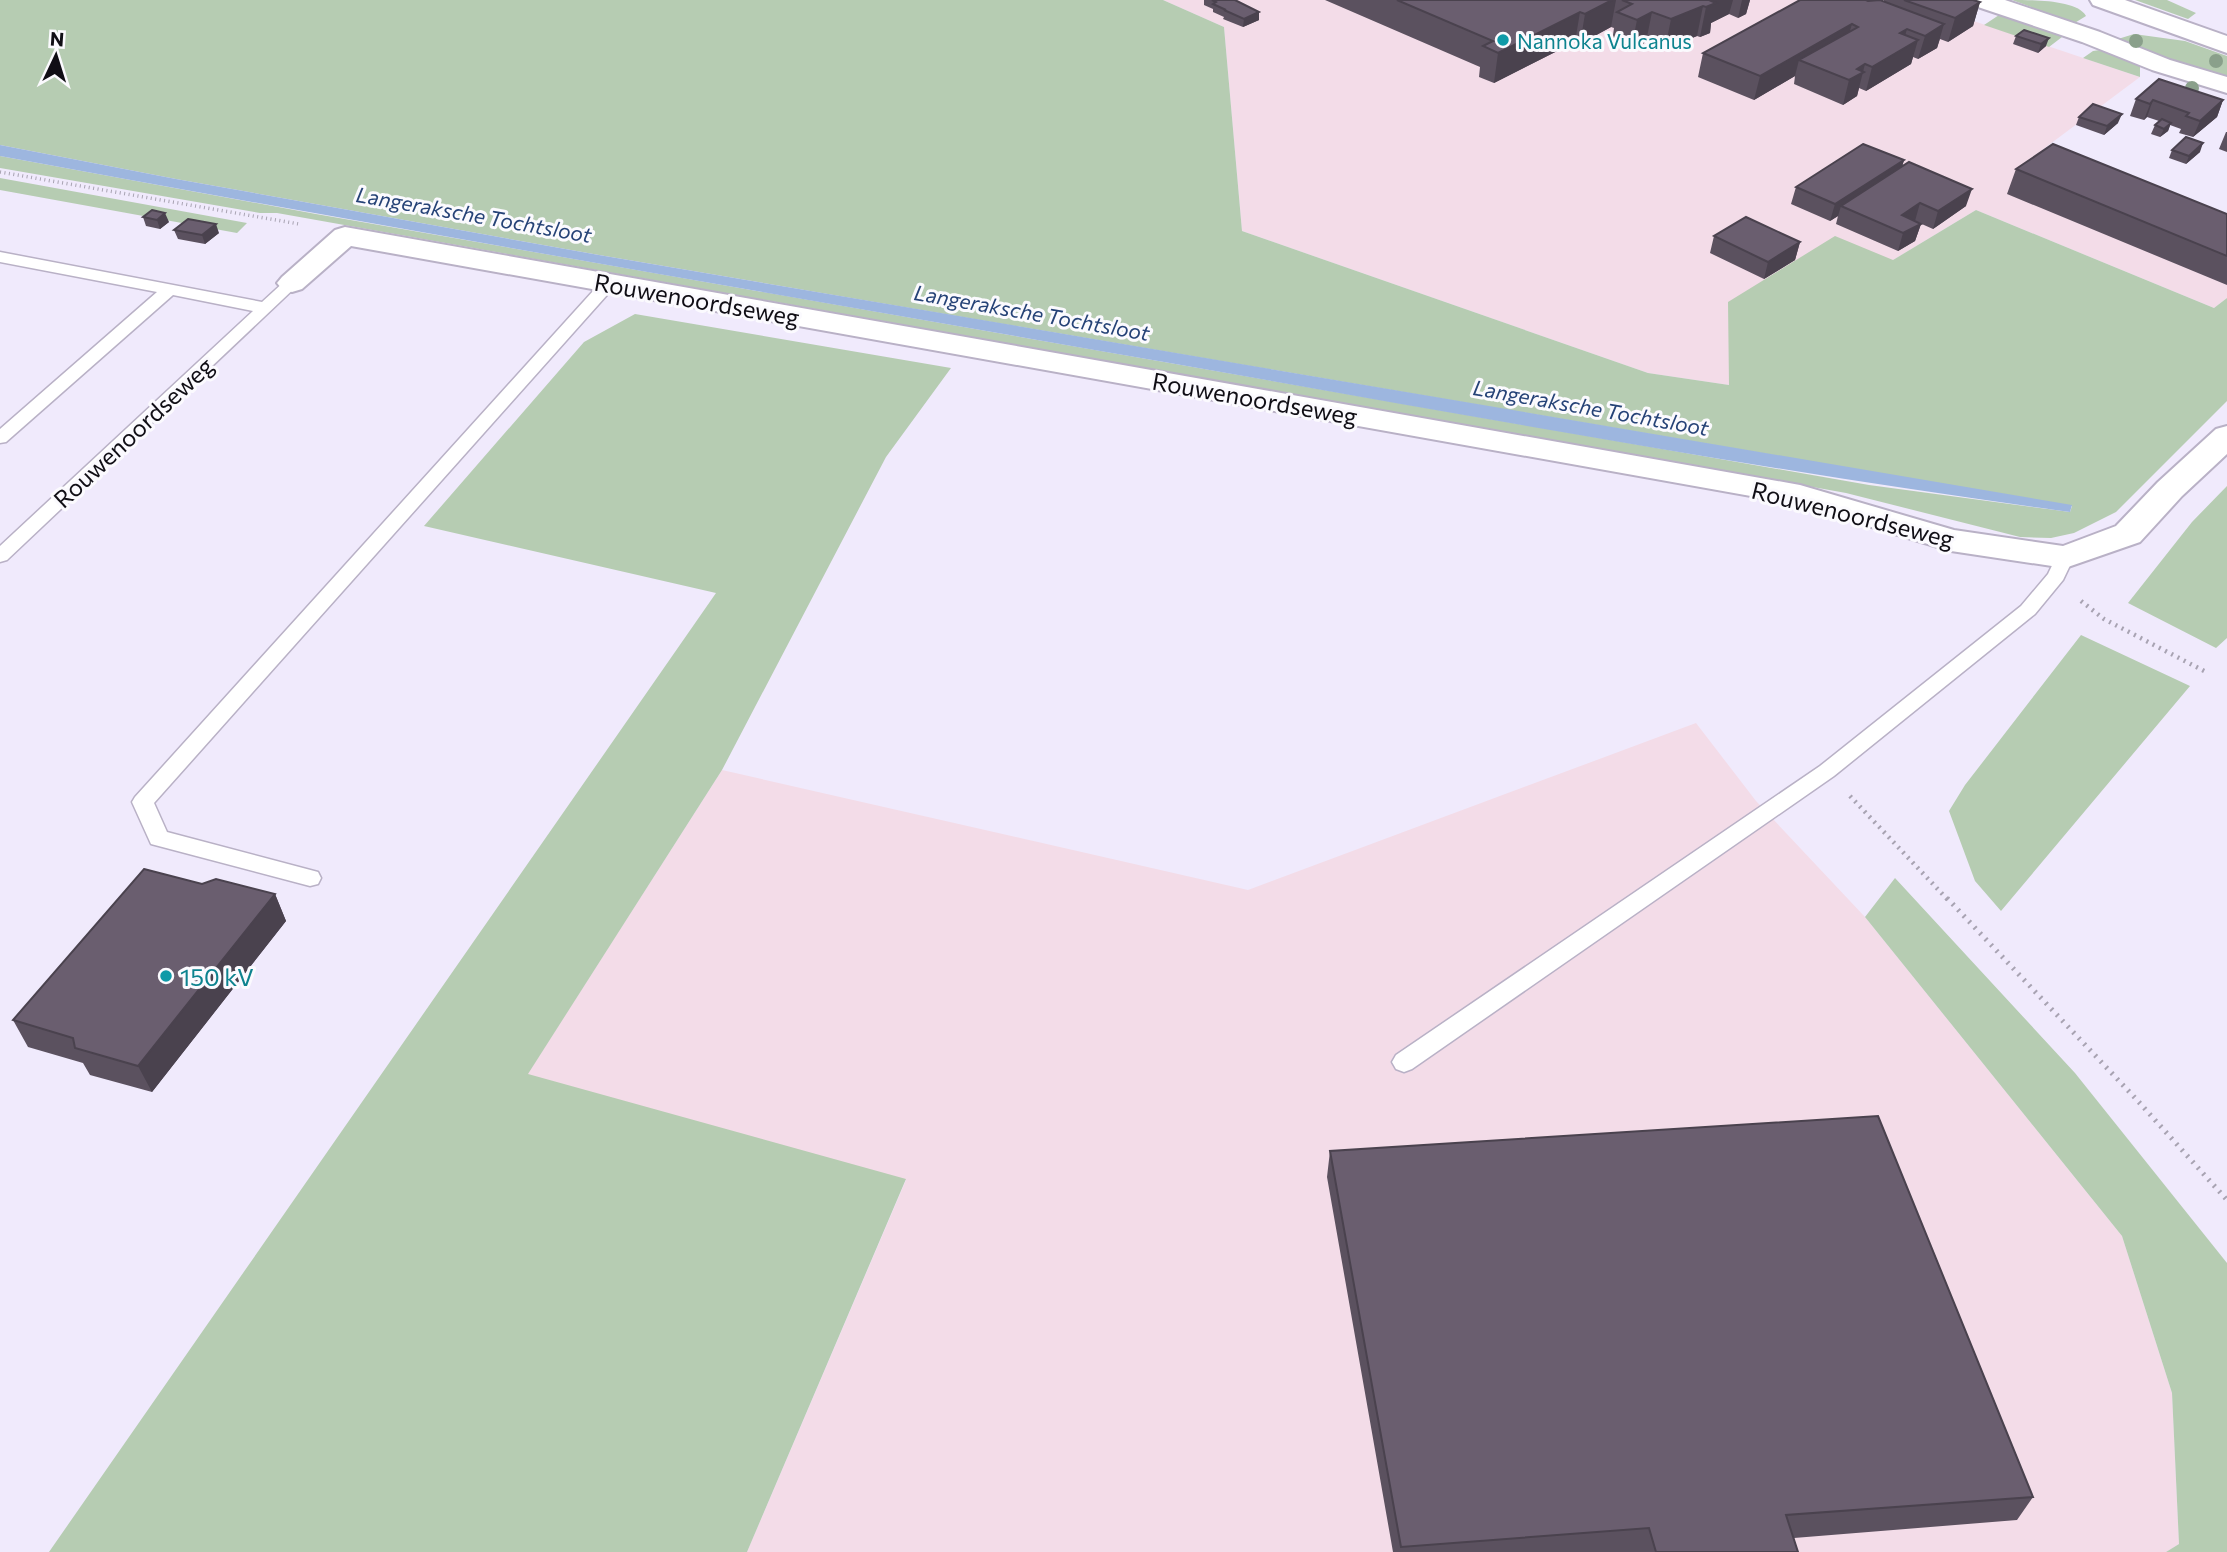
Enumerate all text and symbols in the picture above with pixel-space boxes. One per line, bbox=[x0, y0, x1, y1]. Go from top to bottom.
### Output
north arrow bbox=[21, 21, 91, 91]
text: N bbox=[49, 27, 65, 51]
place label: Nannoka Vulcanus bbox=[1517, 28, 1692, 53]
marker: Nannoka Vulcanus bbox=[1495, 32, 1511, 48]
water label: Langeraksche Tochtsloot bbox=[354, 181, 594, 247]
street label: Rouwenoordseweg bbox=[592, 267, 802, 331]
water label: Langeraksche Tochtsloot bbox=[912, 279, 1152, 345]
street label: Rouwenoordseweg bbox=[47, 351, 219, 513]
street label: Rouwenoordseweg bbox=[1150, 366, 1360, 430]
water label: Langeraksche Tochtsloot bbox=[1471, 374, 1711, 440]
street label: Rouwenoordseweg bbox=[1749, 475, 1957, 553]
place label: 150 kV bbox=[180, 962, 254, 991]
marker: 150 kV bbox=[158, 968, 174, 984]

